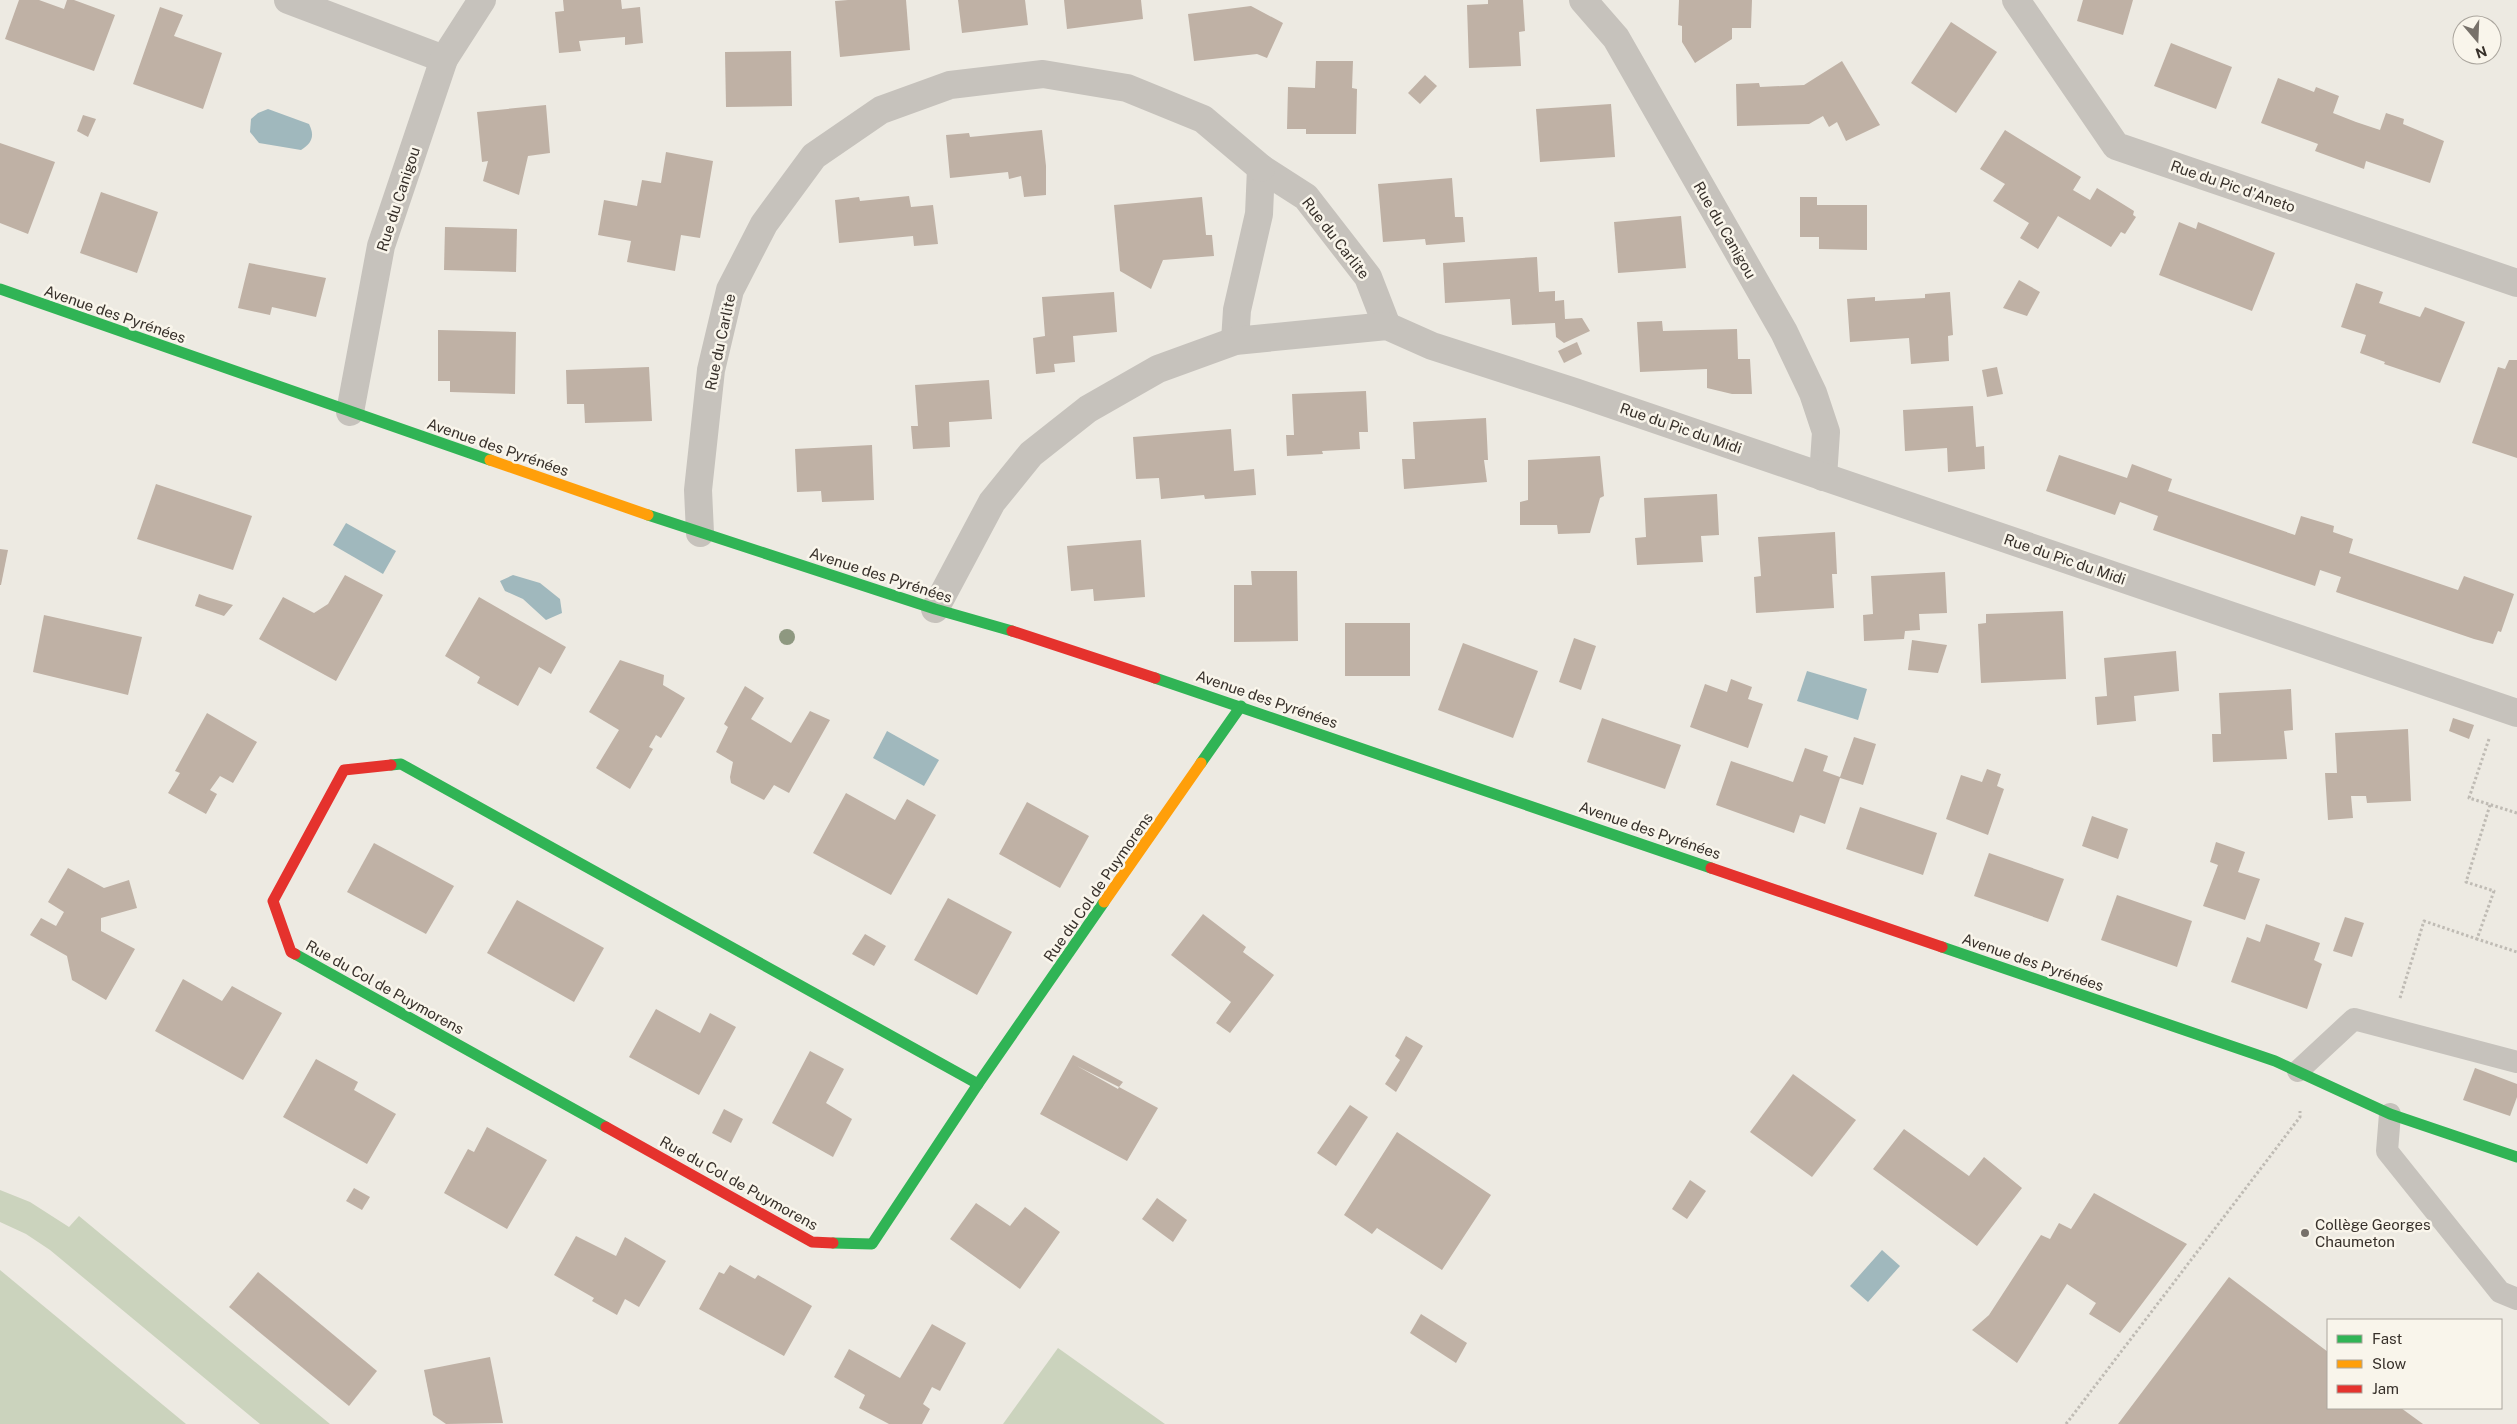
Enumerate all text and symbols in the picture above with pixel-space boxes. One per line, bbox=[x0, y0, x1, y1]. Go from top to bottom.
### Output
north arrow bbox=[2452, 15, 2502, 65]
text: N bbox=[2473, 43, 2489, 62]
street label: Rue du Canigou bbox=[373, 145, 423, 253]
street label: Rue du Pic d'Aneto bbox=[2168, 157, 2298, 215]
street label: Rue du Canigou bbox=[1690, 179, 1760, 281]
street label: Rue du Carlite bbox=[1299, 194, 1373, 282]
street label: Avenue des Pyrénées bbox=[42, 282, 188, 346]
street label: Rue du Carlite bbox=[701, 292, 739, 392]
street label: Rue du Pic du Midi bbox=[1618, 399, 1744, 457]
street label: Avenue des Pyrénées bbox=[425, 415, 571, 479]
street label: Rue du Pic du Midi bbox=[2002, 530, 2128, 588]
street label: Avenue des Pyrénées bbox=[808, 544, 954, 606]
street label: Avenue des Pyrénées bbox=[1194, 667, 1340, 731]
street label: Avenue des Pyrénées bbox=[1577, 798, 1723, 862]
street label: Rue du Col de Puymorens bbox=[1040, 809, 1156, 965]
street label: Avenue des Pyrénées bbox=[1960, 930, 2106, 994]
street label: Rue du Col de Puymorens bbox=[303, 936, 467, 1038]
street label: Rue du Col de Puymorens bbox=[657, 1132, 821, 1234]
place label: Collège Georges Chaumeton bbox=[2315, 1216, 2431, 1250]
marker: Collège Georges Chaumeton bbox=[2299, 1227, 2311, 1239]
legend bbox=[2327, 1319, 2502, 1409]
text: Fast bbox=[2372, 1330, 2402, 1347]
text: Slow bbox=[2372, 1355, 2407, 1372]
text: Jam bbox=[2372, 1380, 2399, 1397]

